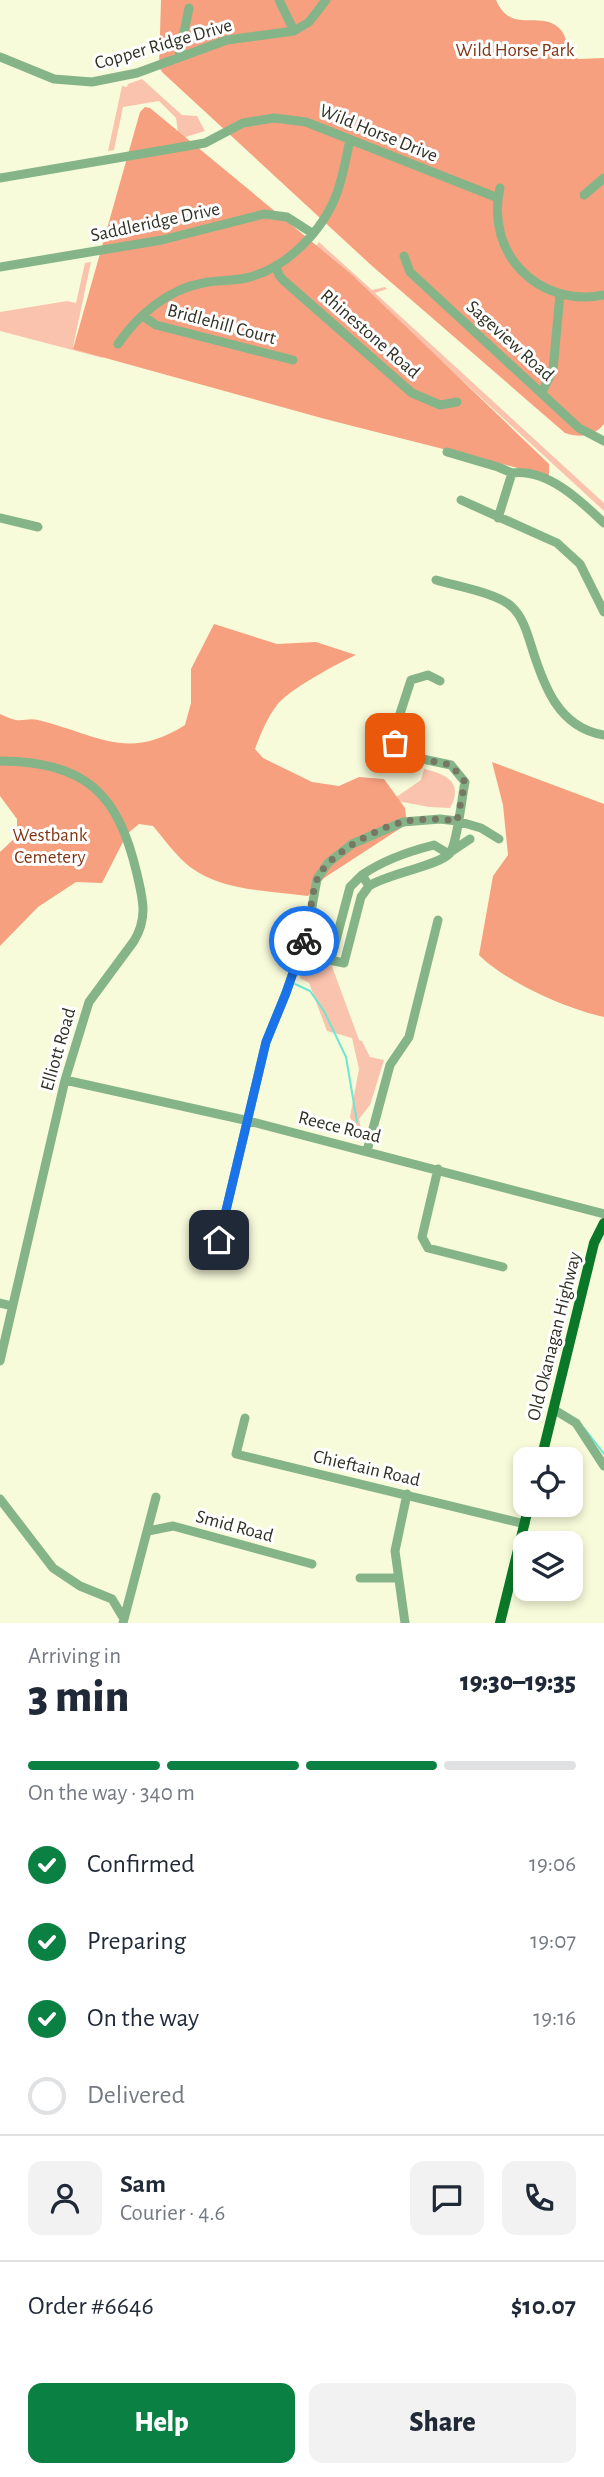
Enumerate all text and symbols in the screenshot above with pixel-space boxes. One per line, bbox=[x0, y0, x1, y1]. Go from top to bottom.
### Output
street label: Copper Ridge Drive bbox=[93, 16, 234, 73]
park label: Wild Horse Park bbox=[456, 41, 575, 60]
street label: Wild Horse Drive bbox=[317, 101, 440, 166]
street label: Saddleridge Drive bbox=[89, 199, 222, 245]
street label: Rhinestone Road bbox=[317, 286, 423, 382]
street label: Sageview Road bbox=[463, 297, 558, 385]
street label: Bridlehill Court bbox=[165, 301, 278, 348]
pin bbox=[365, 713, 425, 773]
icon: bag bbox=[376, 724, 414, 762]
park label: Westbank Cemetery bbox=[13, 826, 88, 867]
courier bbox=[269, 906, 339, 976]
icon: bike bbox=[285, 922, 323, 960]
street label: Elliott Road bbox=[38, 1006, 79, 1093]
street label: Reece Road bbox=[296, 1108, 383, 1147]
pin bbox=[189, 1210, 249, 1270]
icon: home bbox=[200, 1221, 238, 1259]
street label: Old Okanagan Highway bbox=[524, 1250, 585, 1423]
street label: Chieftain Road bbox=[311, 1447, 422, 1490]
map controls bbox=[513, 1447, 583, 1601]
button: locate bbox=[513, 1447, 583, 1517]
street label: Smid Road bbox=[194, 1507, 276, 1546]
button: layers bbox=[513, 1531, 583, 1601]
text: Arriving in bbox=[28, 1645, 121, 1668]
text: 19:30–19:35 bbox=[460, 1669, 576, 1695]
text: 3 min bbox=[28, 1674, 129, 1720]
text: On the way · 340 m bbox=[28, 1782, 195, 1805]
icon: check bbox=[28, 1846, 66, 1884]
text: Confirmed bbox=[87, 1851, 195, 1877]
text: 19:06 bbox=[529, 1853, 576, 1876]
icon: check bbox=[28, 1923, 66, 1961]
text: Preparing bbox=[87, 1928, 186, 1954]
text: 19:07 bbox=[530, 1930, 576, 1953]
icon: check bbox=[28, 2000, 66, 2038]
text: On the way bbox=[87, 2005, 199, 2031]
text: 19:16 bbox=[533, 2007, 576, 2030]
text: Delivered bbox=[87, 2082, 185, 2108]
button: person bbox=[28, 2161, 102, 2235]
button: chat bbox=[410, 2161, 484, 2235]
button: phone bbox=[502, 2161, 576, 2235]
text: Sam bbox=[120, 2171, 166, 2197]
text: Courier · 4.6 bbox=[120, 2202, 225, 2225]
text: Order #6646 bbox=[28, 2293, 154, 2319]
text: $10.07 bbox=[511, 2293, 576, 2319]
button: Help bbox=[28, 2383, 295, 2463]
button: Share bbox=[309, 2383, 576, 2463]

